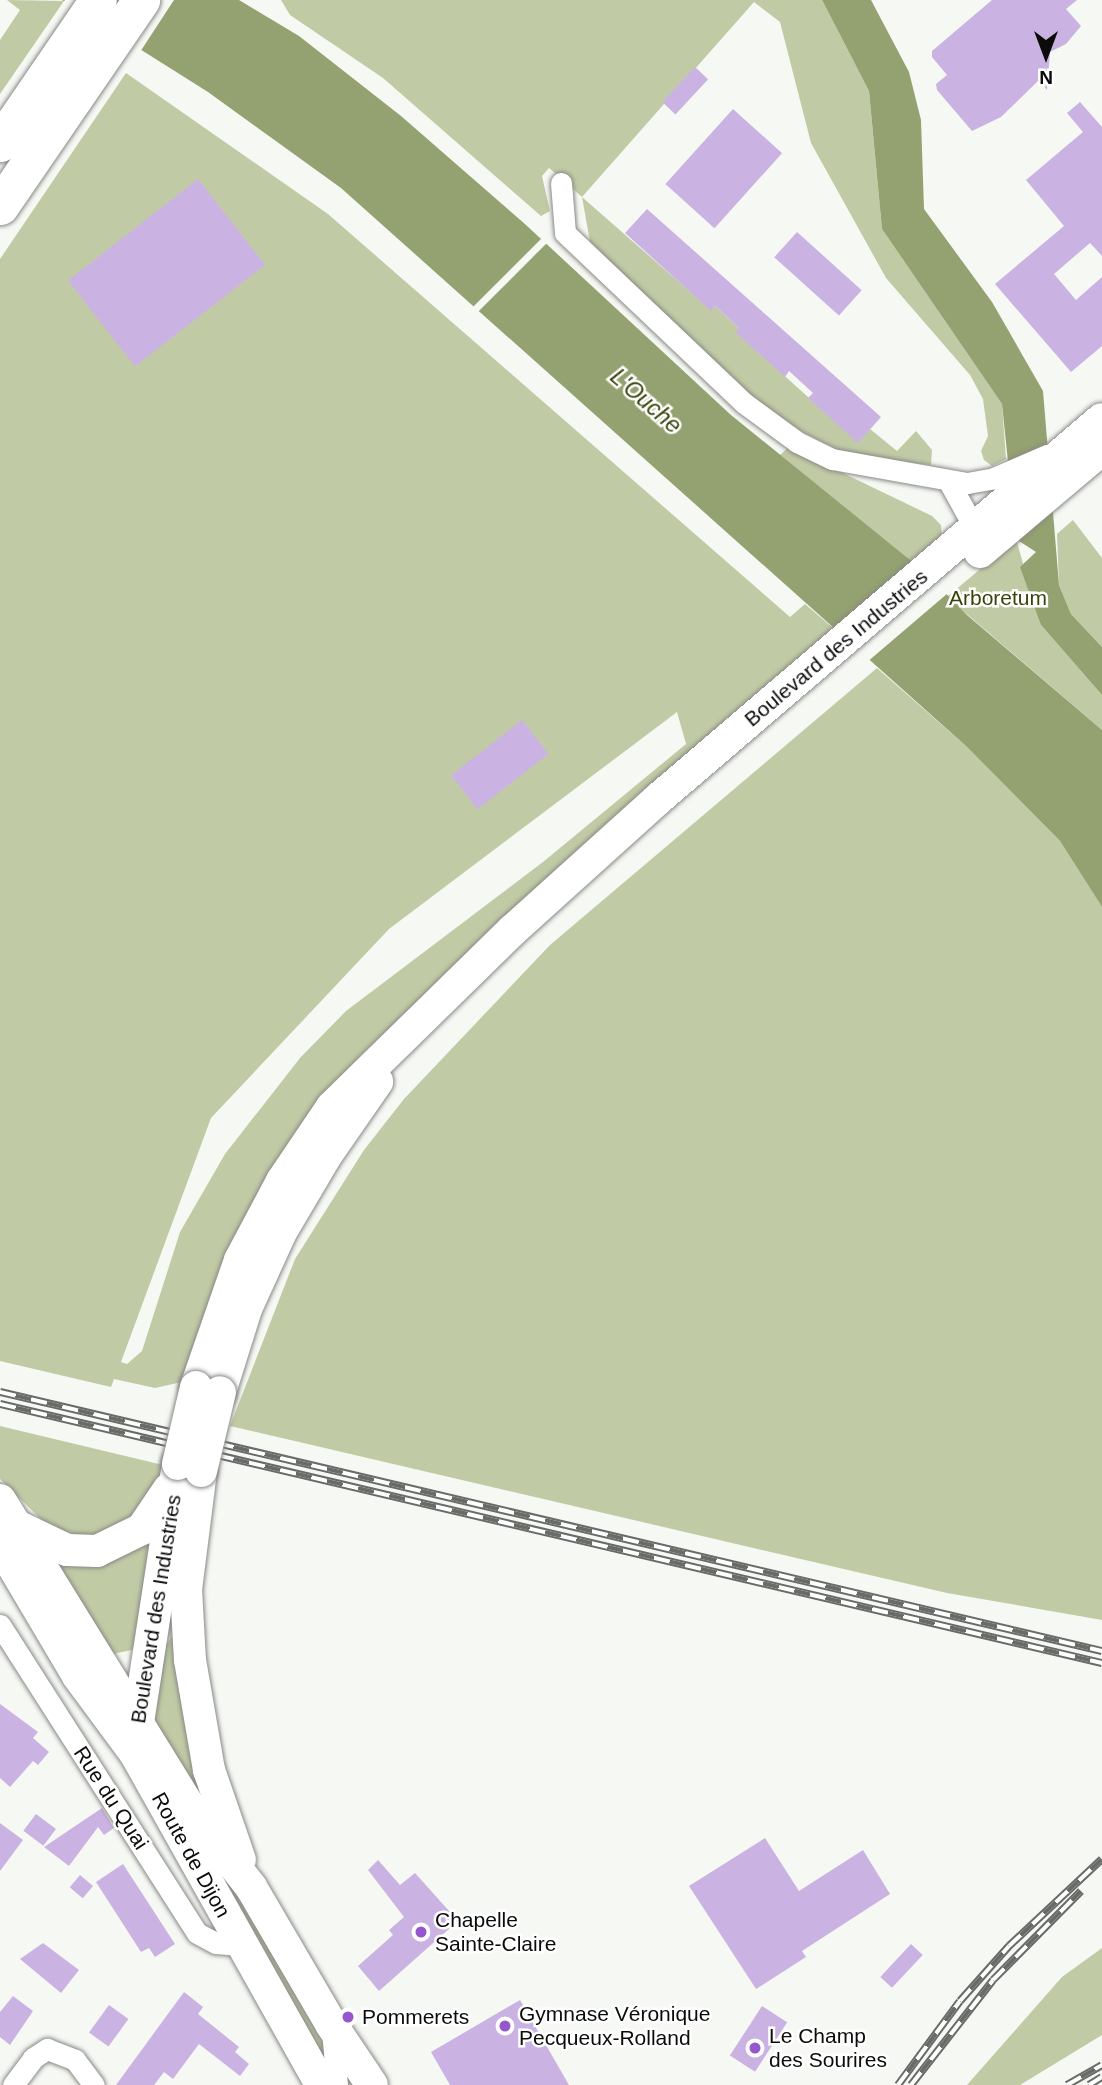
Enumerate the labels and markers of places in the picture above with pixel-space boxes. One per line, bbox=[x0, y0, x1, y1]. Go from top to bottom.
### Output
place label: Chapelle Sainte-Claire bbox=[435, 1907, 556, 1957]
marker: Chapelle Sainte-Claire bbox=[413, 1924, 429, 1940]
place label: Gymnase Véronique Pecqueux-Rolland bbox=[519, 2001, 710, 2051]
place label: Pommerets bbox=[362, 2004, 469, 2030]
marker: Pommerets bbox=[340, 2009, 356, 2025]
marker: Gymnase Véronique Pecqueux-Rolland bbox=[497, 2018, 513, 2034]
place label: Le Champ des Sourires bbox=[769, 2023, 887, 2073]
marker: Le Champ des Sourires bbox=[747, 2040, 763, 2056]

